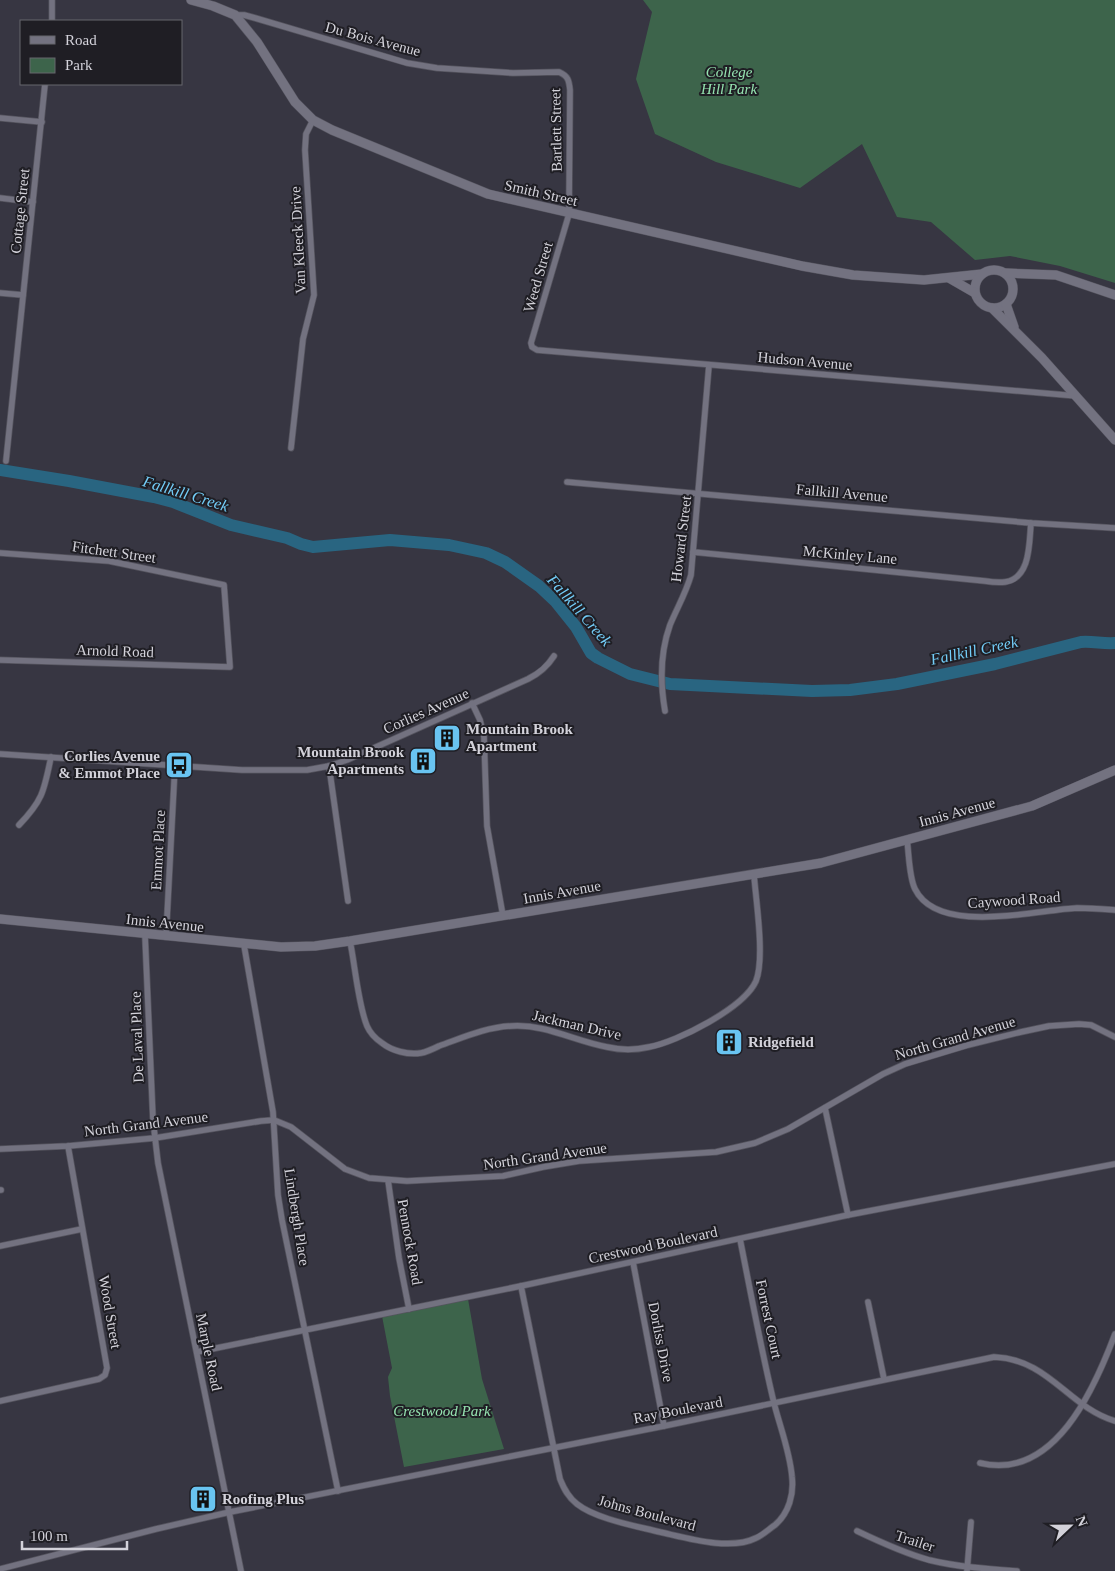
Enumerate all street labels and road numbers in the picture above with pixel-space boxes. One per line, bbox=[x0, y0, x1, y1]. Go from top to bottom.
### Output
street label: Du Bois Avenue bbox=[324, 19, 423, 60]
street label: Bartlett Street bbox=[547, 87, 565, 172]
street label: Cottage Street bbox=[8, 167, 33, 254]
street label: Smith Street bbox=[503, 177, 580, 209]
street label: Van Kleeck Drive bbox=[287, 186, 309, 294]
street label: Weed Street bbox=[520, 239, 556, 314]
street label: Hudson Avenue bbox=[757, 349, 853, 373]
street label: Fallkill Avenue bbox=[796, 481, 889, 505]
street label: Howard Street bbox=[668, 494, 694, 583]
street label: Fitchett Street bbox=[71, 538, 158, 566]
street label: McKinley Lane bbox=[802, 543, 898, 567]
street label: Arnold Road bbox=[76, 642, 155, 660]
street label: Corlies Avenue bbox=[381, 685, 471, 737]
street label: Innis Avenue bbox=[917, 794, 997, 830]
street label: Emmot Place bbox=[148, 809, 168, 891]
street label: Innis Avenue bbox=[522, 877, 602, 907]
street label: Caywood Road bbox=[967, 889, 1061, 911]
street label: Innis Avenue bbox=[125, 911, 205, 935]
street label: De Laval Place bbox=[127, 991, 147, 1083]
street label: Jackman Drive bbox=[531, 1007, 623, 1043]
street label: North Grand Avenue bbox=[893, 1013, 1017, 1063]
street label: North Grand Avenue bbox=[83, 1108, 209, 1140]
street label: North Grand Avenue bbox=[482, 1139, 608, 1173]
street label: Lindbergh Place bbox=[281, 1167, 313, 1267]
street label: Pennock Road bbox=[395, 1198, 426, 1287]
street label: Crestwood Boulevard bbox=[587, 1223, 719, 1266]
street label: Wood Street bbox=[96, 1274, 124, 1351]
street label: Forrest Court bbox=[753, 1278, 785, 1361]
street label: Dorliss Drive bbox=[645, 1301, 677, 1384]
street label: Marple Road bbox=[193, 1312, 225, 1393]
street label: Ray Boulevard bbox=[632, 1393, 724, 1426]
street label: Johns Boulevard bbox=[596, 1492, 698, 1534]
street label: Trailer bbox=[893, 1527, 937, 1555]

